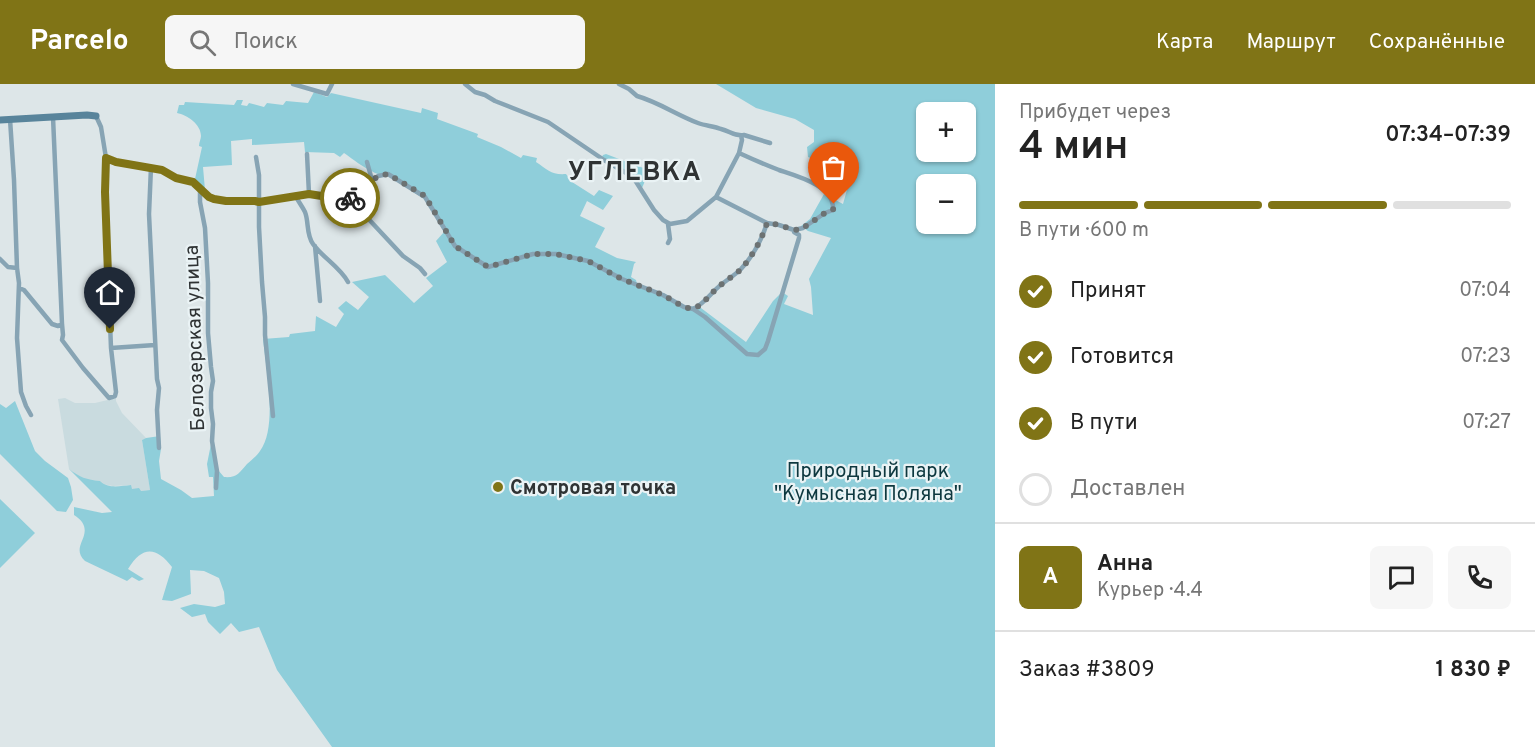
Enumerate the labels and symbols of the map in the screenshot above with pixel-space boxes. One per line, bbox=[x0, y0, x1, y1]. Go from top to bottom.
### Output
pin bbox=[808, 142, 859, 204]
district label: УГЛЕВКА bbox=[568, 157, 702, 190]
courier bbox=[320, 168, 380, 228]
street label: Белозерская улица bbox=[180, 244, 212, 432]
pin bbox=[84, 267, 135, 329]
park label: Природный парк "Кумысная Поляна" bbox=[774, 459, 962, 508]
place label: Смотровая точка bbox=[510, 476, 676, 502]
marker: Смотровая точка bbox=[491, 480, 505, 494]

